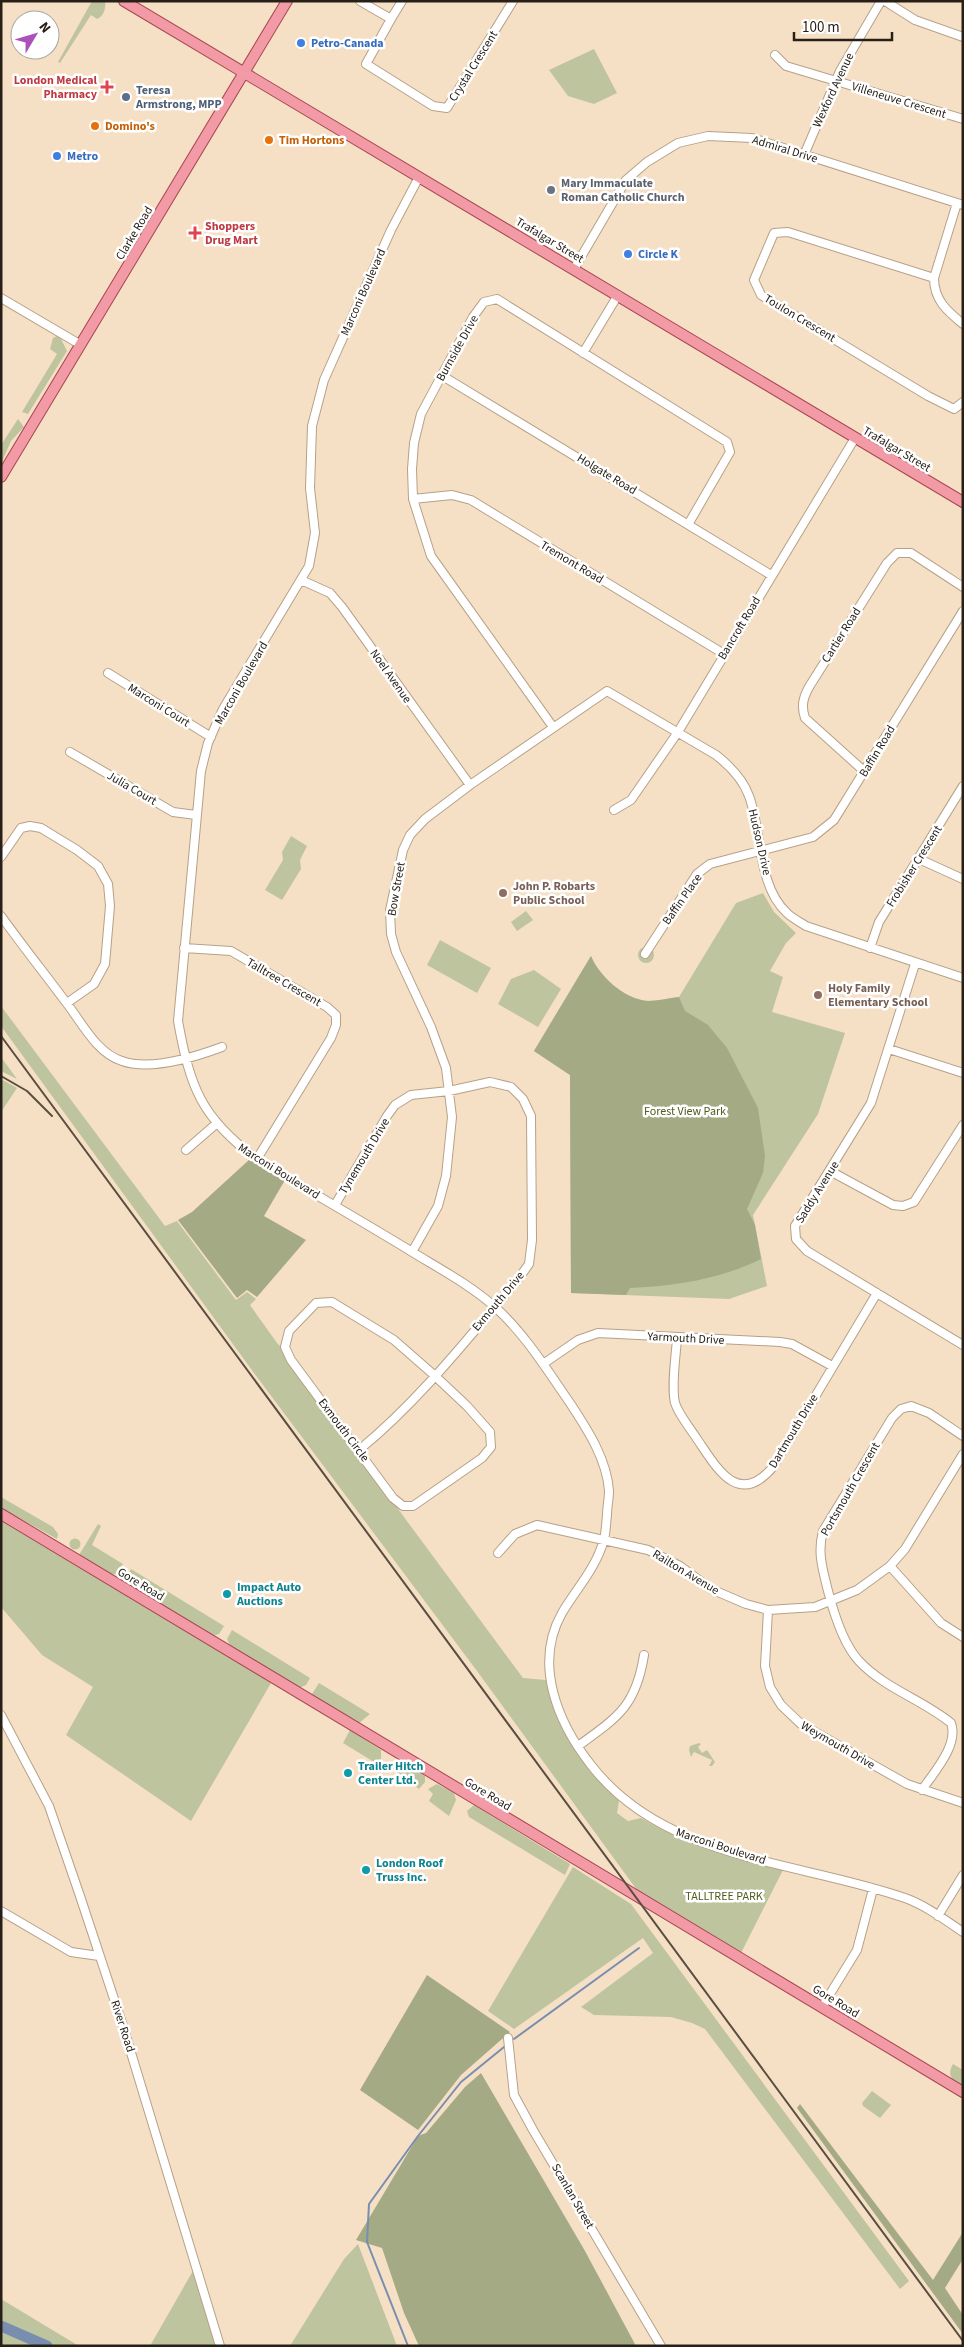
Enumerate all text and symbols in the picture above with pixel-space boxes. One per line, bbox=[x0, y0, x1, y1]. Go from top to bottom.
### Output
north arrow bbox=[10, 10, 60, 60]
scale bar bbox=[794, 10, 892, 42]
text: 100 m bbox=[802, 17, 840, 38]
text: N bbox=[34, 18, 55, 37]
street label: Crystal Crescent bbox=[445, 28, 502, 105]
place label: Petro-Canada bbox=[311, 35, 384, 52]
marker: Petro-Canada bbox=[295, 37, 307, 49]
street label: Wexford Avenue bbox=[809, 50, 858, 130]
place label: London Medical Pharmacy bbox=[14, 72, 98, 103]
street label: Villeneuve Crescent bbox=[850, 78, 948, 123]
marker: London Medical Pharmacy bbox=[101, 81, 113, 93]
place label: Teresa Armstrong, MPP bbox=[135, 82, 222, 113]
marker: Teresa Armstrong, MPP bbox=[120, 91, 132, 103]
place label: Domino's bbox=[105, 118, 155, 135]
marker: Domino's bbox=[89, 120, 101, 132]
street label: Admiral Drive bbox=[750, 131, 820, 167]
place label: Tim Hortons bbox=[279, 132, 344, 149]
marker: Tim Hortons bbox=[263, 134, 275, 146]
place label: Metro bbox=[67, 148, 98, 165]
marker: Metro bbox=[51, 150, 63, 162]
place label: Mary Immaculate Roman Catholic Church bbox=[561, 175, 685, 206]
marker: Mary Immaculate Roman Catholic Church bbox=[545, 184, 557, 196]
street label: Clarke Road bbox=[112, 203, 157, 263]
street label: Trafalgar Street bbox=[512, 213, 587, 267]
place label: Shoppers Drug Mart bbox=[205, 218, 258, 249]
marker: Shoppers Drug Mart bbox=[189, 227, 201, 239]
street label: Marconi Boulevard bbox=[337, 246, 390, 338]
place label: Circle K bbox=[638, 246, 679, 263]
marker: Circle K bbox=[622, 248, 634, 260]
street label: Toulon Crescent bbox=[761, 290, 839, 347]
street label: Burnside Drive bbox=[432, 312, 483, 384]
street label: Trafalgar Street bbox=[859, 422, 934, 476]
street label: Holgate Road bbox=[574, 450, 640, 499]
street label: Tremont Road bbox=[537, 537, 607, 588]
street label: Bancroft Road bbox=[714, 593, 765, 663]
street label: Cartier Road bbox=[818, 604, 865, 666]
street label: Marconi Boulevard bbox=[211, 638, 272, 728]
street label: Noel Avenue bbox=[366, 646, 416, 707]
street label: Marconi Court bbox=[124, 680, 193, 731]
street label: Baffin Road bbox=[855, 722, 900, 780]
street label: Julia Court bbox=[104, 767, 160, 810]
street label: Hudson Drive bbox=[744, 807, 775, 877]
street label: Frobisher Crescent bbox=[882, 822, 946, 910]
street label: Bow Street bbox=[383, 861, 410, 917]
street label: Baffin Place bbox=[659, 870, 706, 928]
place label: John P. Robarts Public School bbox=[513, 878, 595, 909]
marker: John P. Robarts Public School bbox=[497, 887, 509, 899]
street label: Talltree Crescent bbox=[243, 954, 324, 1011]
place label: Holy Family Elementary School bbox=[828, 980, 928, 1011]
marker: Holy Family Elementary School bbox=[812, 989, 824, 1001]
park label: Forest View Park bbox=[644, 1103, 726, 1120]
street label: Tynemouth Drive bbox=[335, 1115, 394, 1198]
street label: Marconi Boulevard bbox=[234, 1139, 323, 1203]
street label: Saddy Avenue bbox=[791, 1158, 843, 1227]
street label: Exmouth Drive bbox=[468, 1268, 528, 1335]
street label: Yarmouth Drive bbox=[646, 1328, 725, 1349]
street label: Dartmouth Drive bbox=[765, 1391, 822, 1471]
street label: Exmouth Circle bbox=[314, 1395, 373, 1466]
street label: Portsmouth Crescent bbox=[817, 1439, 884, 1539]
street label: Railton Avenue bbox=[649, 1546, 722, 1599]
street label: Gore Road bbox=[114, 1564, 167, 1605]
place label: Impact Auto Auctions bbox=[236, 1579, 302, 1610]
marker: Impact Auto Auctions bbox=[221, 1588, 233, 1600]
street label: Weymouth Drive bbox=[798, 1717, 878, 1774]
place label: Trailer Hitch Center Ltd. bbox=[358, 1758, 423, 1789]
marker: Trailer Hitch Center Ltd. bbox=[342, 1767, 354, 1779]
street label: Gore Road bbox=[461, 1774, 514, 1815]
street label: Marconi Boulevard bbox=[674, 1824, 768, 1869]
place label: London Roof Truss Inc. bbox=[376, 1855, 444, 1886]
marker: London Roof Truss Inc. bbox=[360, 1864, 372, 1876]
park label: TALLTREE PARK bbox=[685, 1888, 763, 1905]
street label: Gore Road bbox=[809, 1981, 862, 2022]
street label: River Road bbox=[106, 1998, 139, 2054]
street label: Scanlan Street bbox=[547, 2161, 598, 2232]

